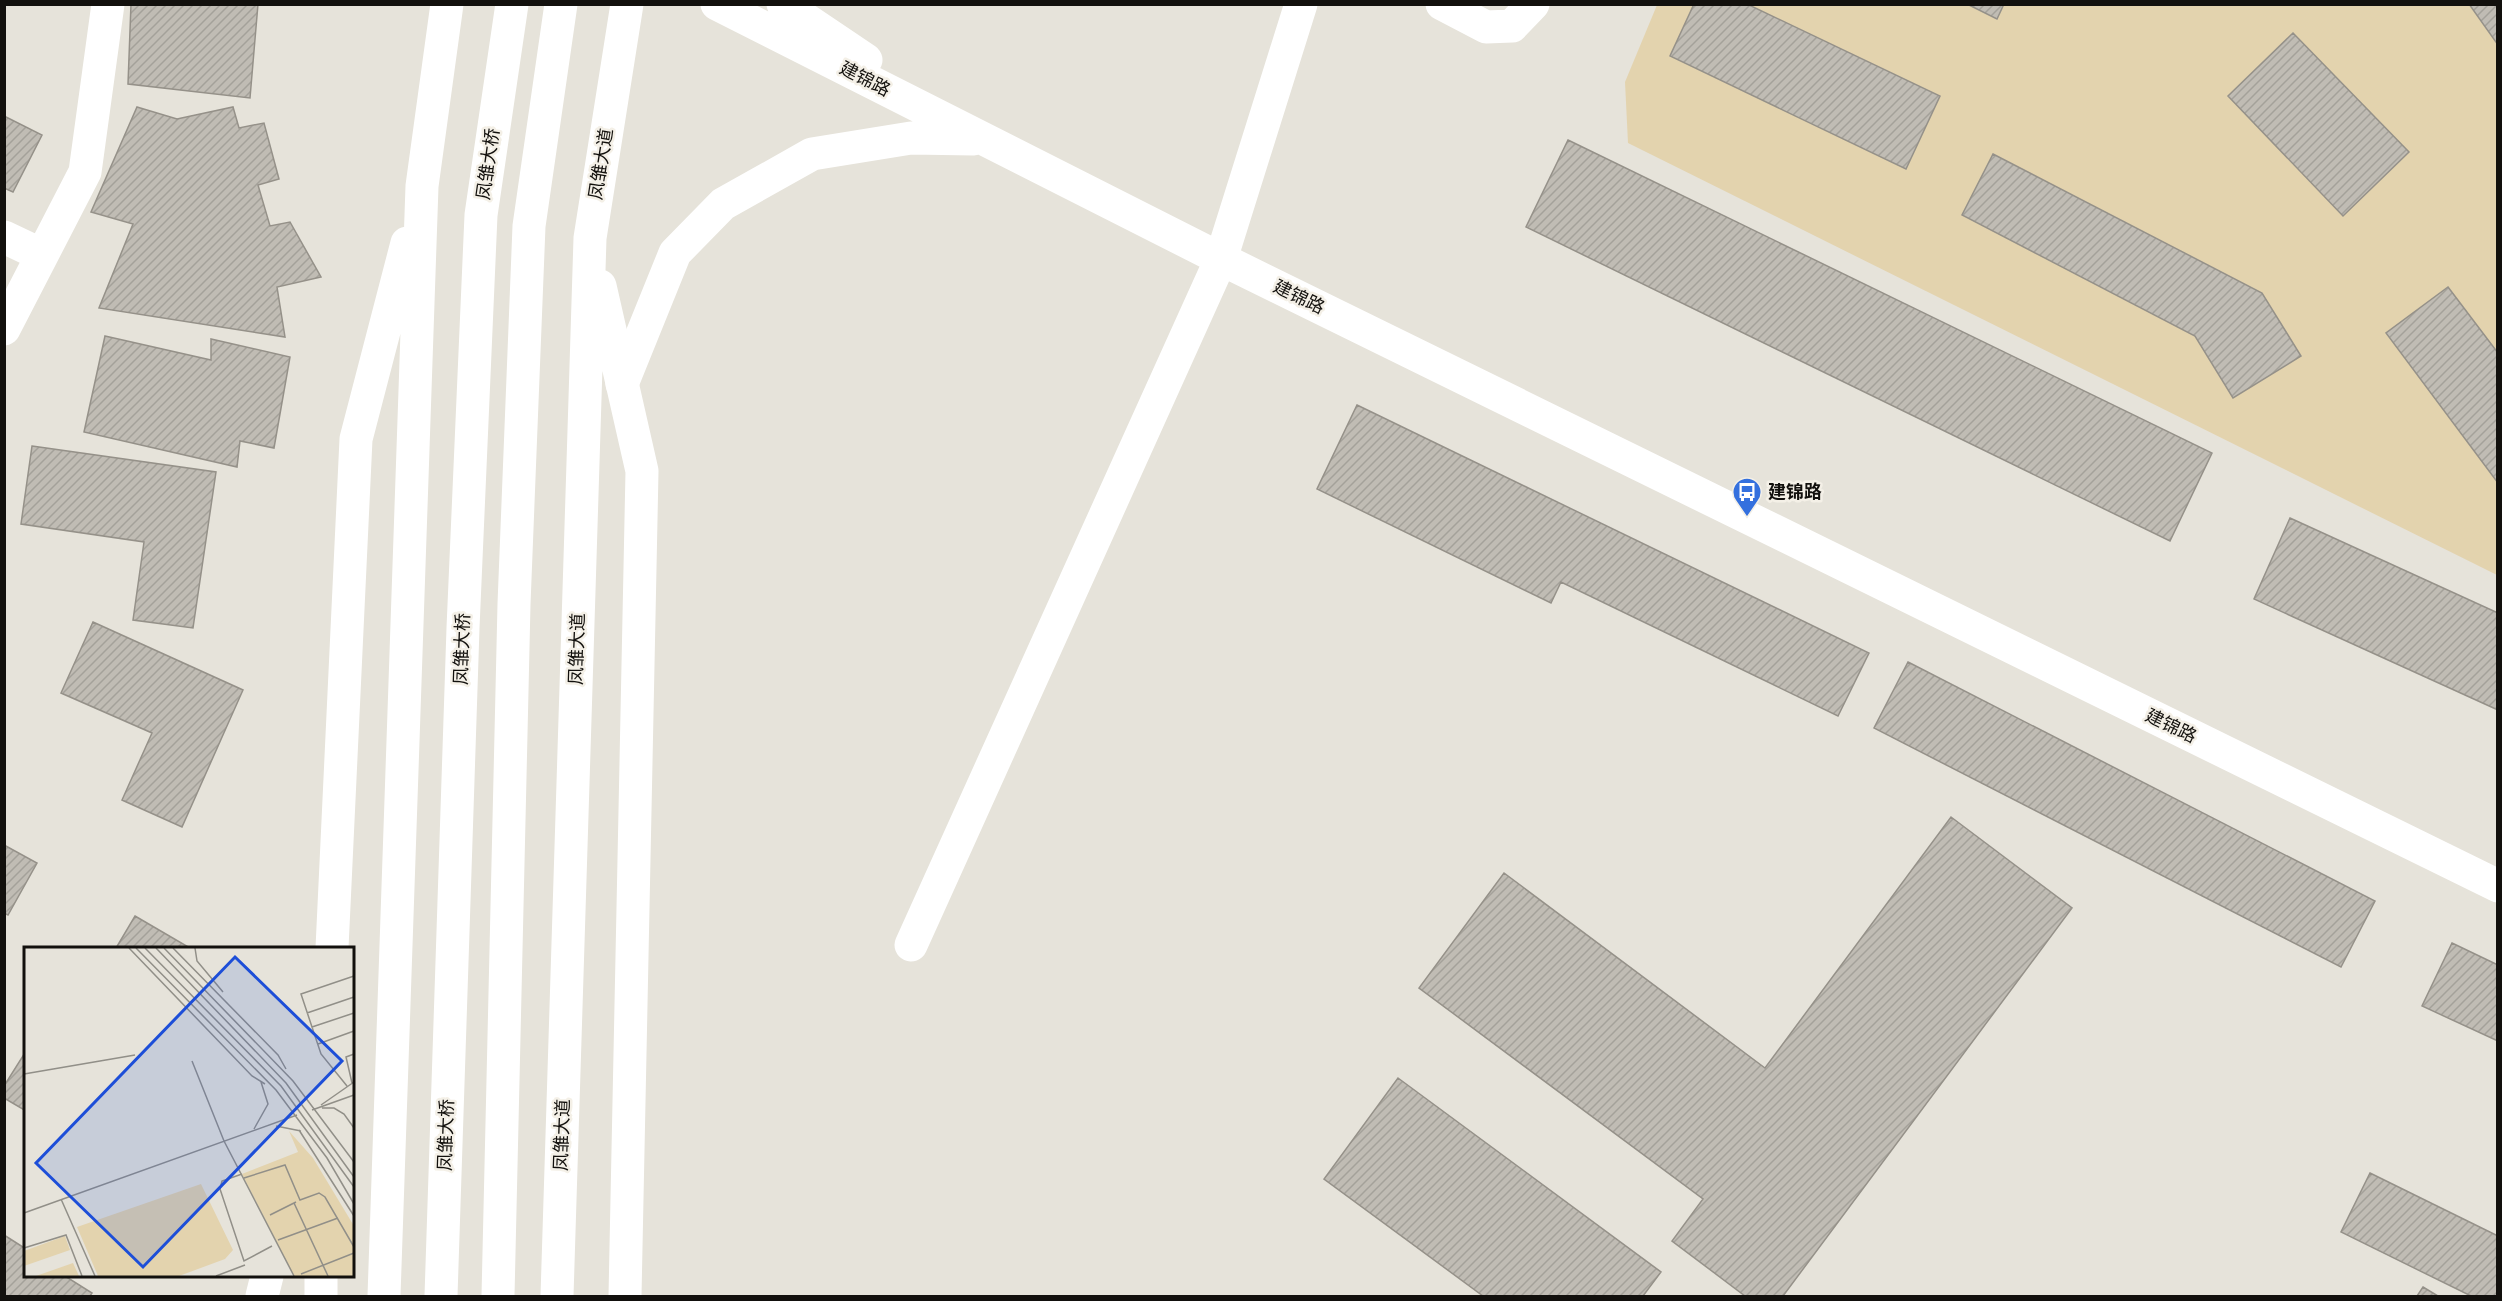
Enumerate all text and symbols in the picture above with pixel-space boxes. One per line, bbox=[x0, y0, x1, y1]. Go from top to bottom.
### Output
street label: 建锦路 bbox=[836, 57, 894, 101]
street label: 凤雏大桥 bbox=[472, 127, 504, 201]
street label: 凤雏大道 bbox=[585, 127, 617, 201]
street label: 建锦路 bbox=[1270, 275, 1328, 319]
bus stop icon: 建锦路 bbox=[1731, 476, 1763, 518]
place label: 建锦路 bbox=[1768, 481, 1822, 503]
street label: 凤雏大桥 bbox=[450, 613, 474, 685]
street label: 凤雏大道 bbox=[565, 613, 589, 685]
street label: 建锦路 bbox=[2142, 704, 2200, 748]
inset map bbox=[24, 947, 354, 1277]
street label: 凤雏大桥 bbox=[434, 1099, 458, 1171]
street label: 凤雏大道 bbox=[550, 1099, 574, 1171]

